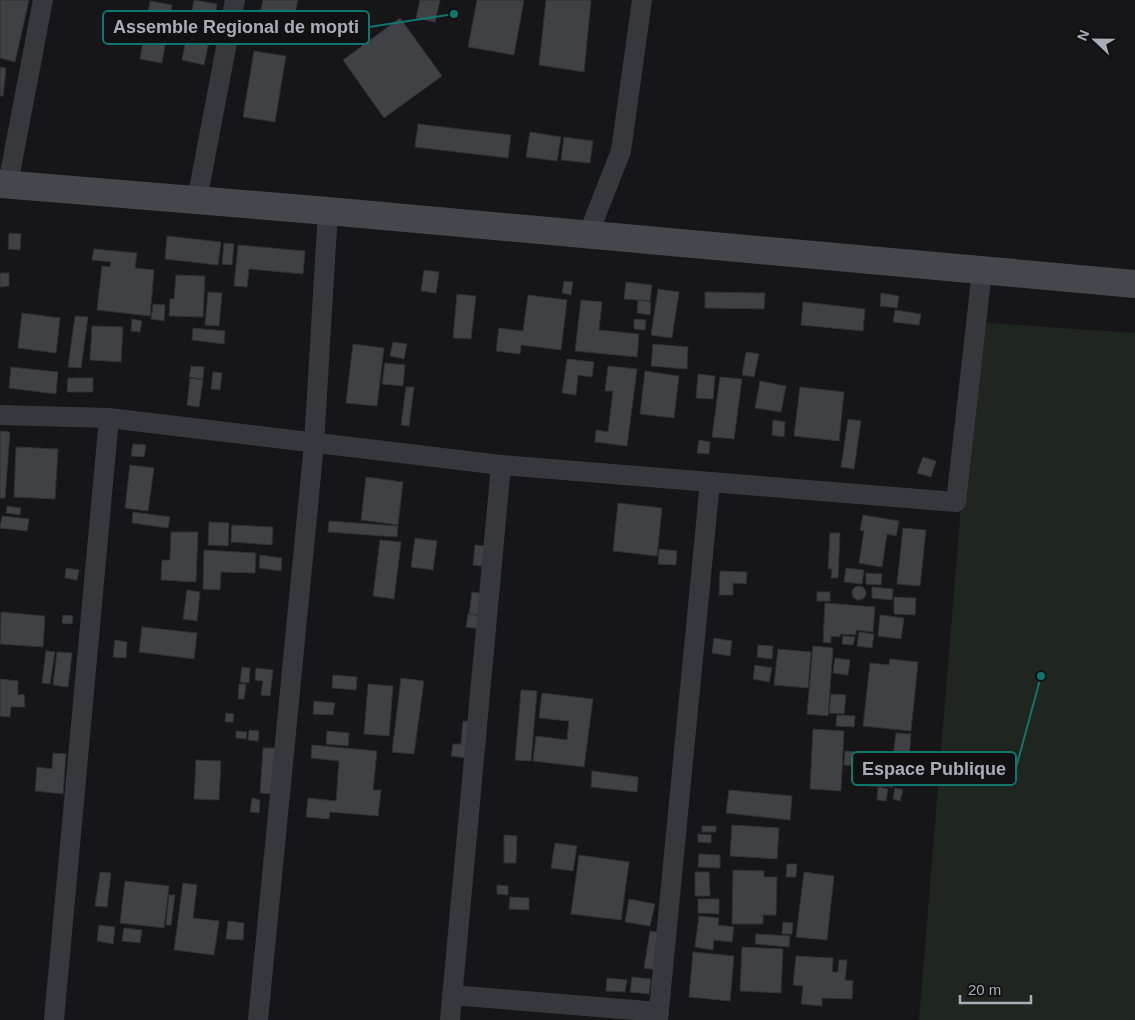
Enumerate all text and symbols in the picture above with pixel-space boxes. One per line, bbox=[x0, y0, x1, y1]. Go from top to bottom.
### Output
callout: Assemble Regional de mopti bbox=[103, 11, 369, 44]
north arrow bbox=[1070, 15, 1120, 65]
text: Assemble Regional de mopti bbox=[113, 17, 359, 37]
text: N bbox=[1074, 27, 1092, 43]
callout: Espace Publique bbox=[852, 752, 1016, 785]
text: Espace Publique bbox=[862, 759, 1006, 779]
scale bar bbox=[960, 972, 1031, 1004]
text: 20 m bbox=[968, 981, 1001, 998]

